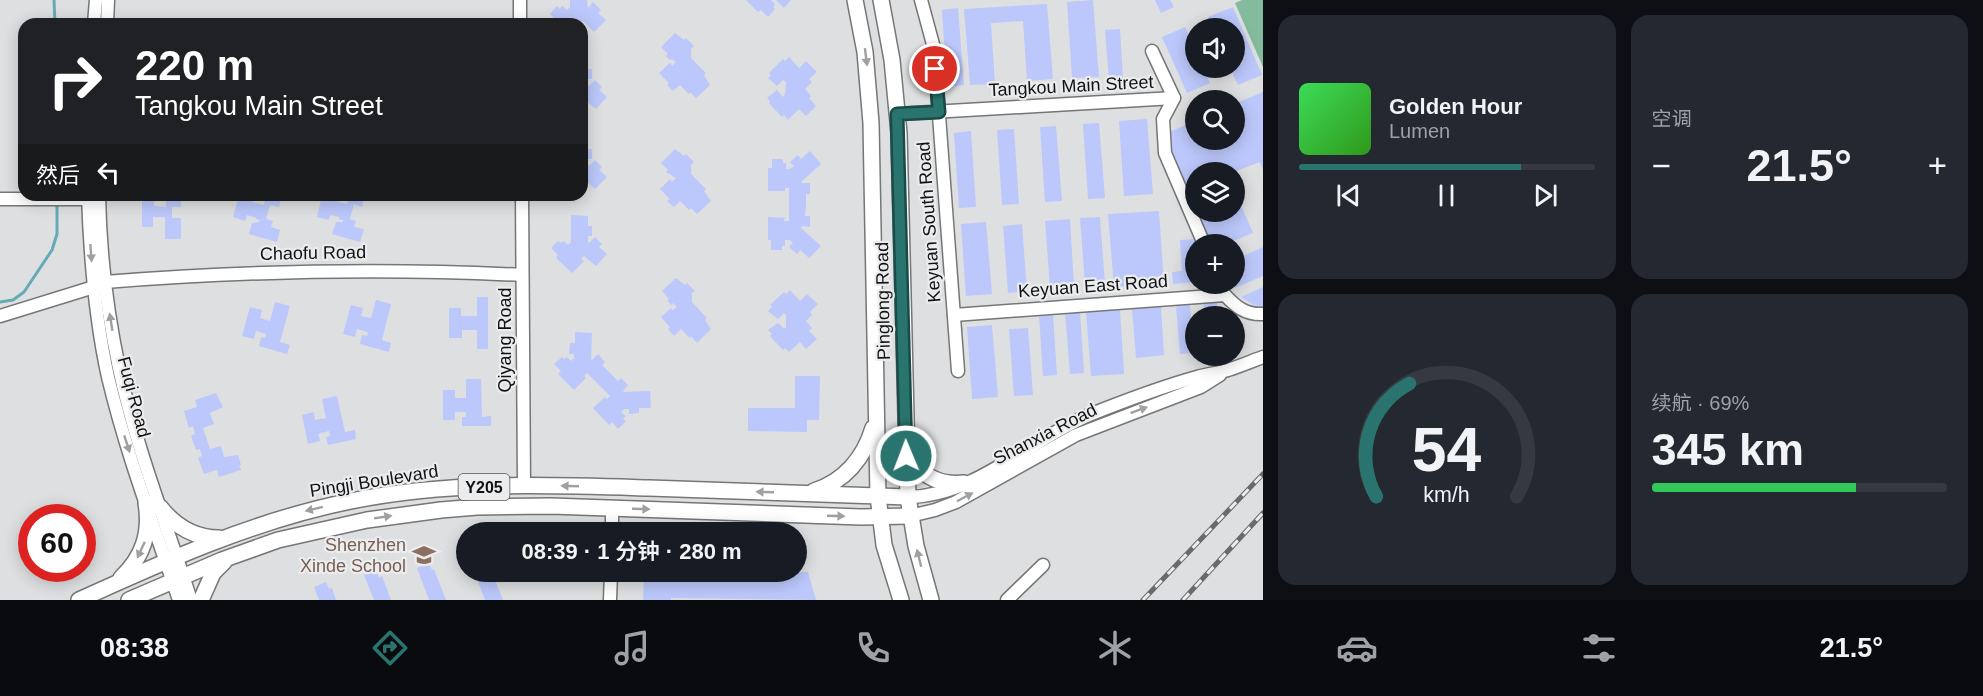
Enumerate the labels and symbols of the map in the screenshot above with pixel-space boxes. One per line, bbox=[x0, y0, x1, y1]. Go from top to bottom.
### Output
pin bbox=[909, 43, 960, 94]
one-way arrow bbox=[861, 48, 870, 67]
street label: Tangkou Main Street bbox=[988, 72, 1154, 100]
street label: Keyuan South Road bbox=[913, 141, 945, 303]
street label: Chaofu Road bbox=[260, 242, 366, 264]
street label: Pinglong Road bbox=[872, 242, 894, 360]
one-way arrow bbox=[86, 244, 96, 263]
street label: Keyuan East Road bbox=[1017, 271, 1169, 301]
street label: Qiyang Road bbox=[495, 287, 515, 393]
one-way arrow bbox=[106, 312, 115, 331]
street label: Fuqi Road bbox=[114, 354, 154, 440]
street label: Shanxia Road bbox=[990, 399, 1100, 469]
one-way arrow bbox=[1130, 405, 1148, 414]
position arrow bbox=[874, 424, 938, 488]
one-way arrow bbox=[123, 435, 133, 453]
street label: Pingji Boulevard bbox=[308, 461, 440, 501]
road number: Y205 bbox=[458, 474, 510, 500]
one-way arrow bbox=[561, 481, 580, 490]
one-way arrow bbox=[756, 488, 775, 497]
one-way arrow bbox=[957, 492, 974, 502]
speed limit sign: 60 bbox=[18, 504, 96, 582]
one-way arrow bbox=[305, 505, 323, 515]
one-way arrow bbox=[631, 505, 650, 514]
one-way arrow bbox=[826, 512, 845, 521]
one-way arrow bbox=[374, 513, 393, 522]
place label: Shenzhen Xinde School bbox=[300, 535, 406, 576]
one-way arrow bbox=[137, 542, 146, 559]
school or university icon: Shenzhen Xinde School bbox=[411, 542, 437, 568]
one-way arrow bbox=[914, 549, 924, 567]

